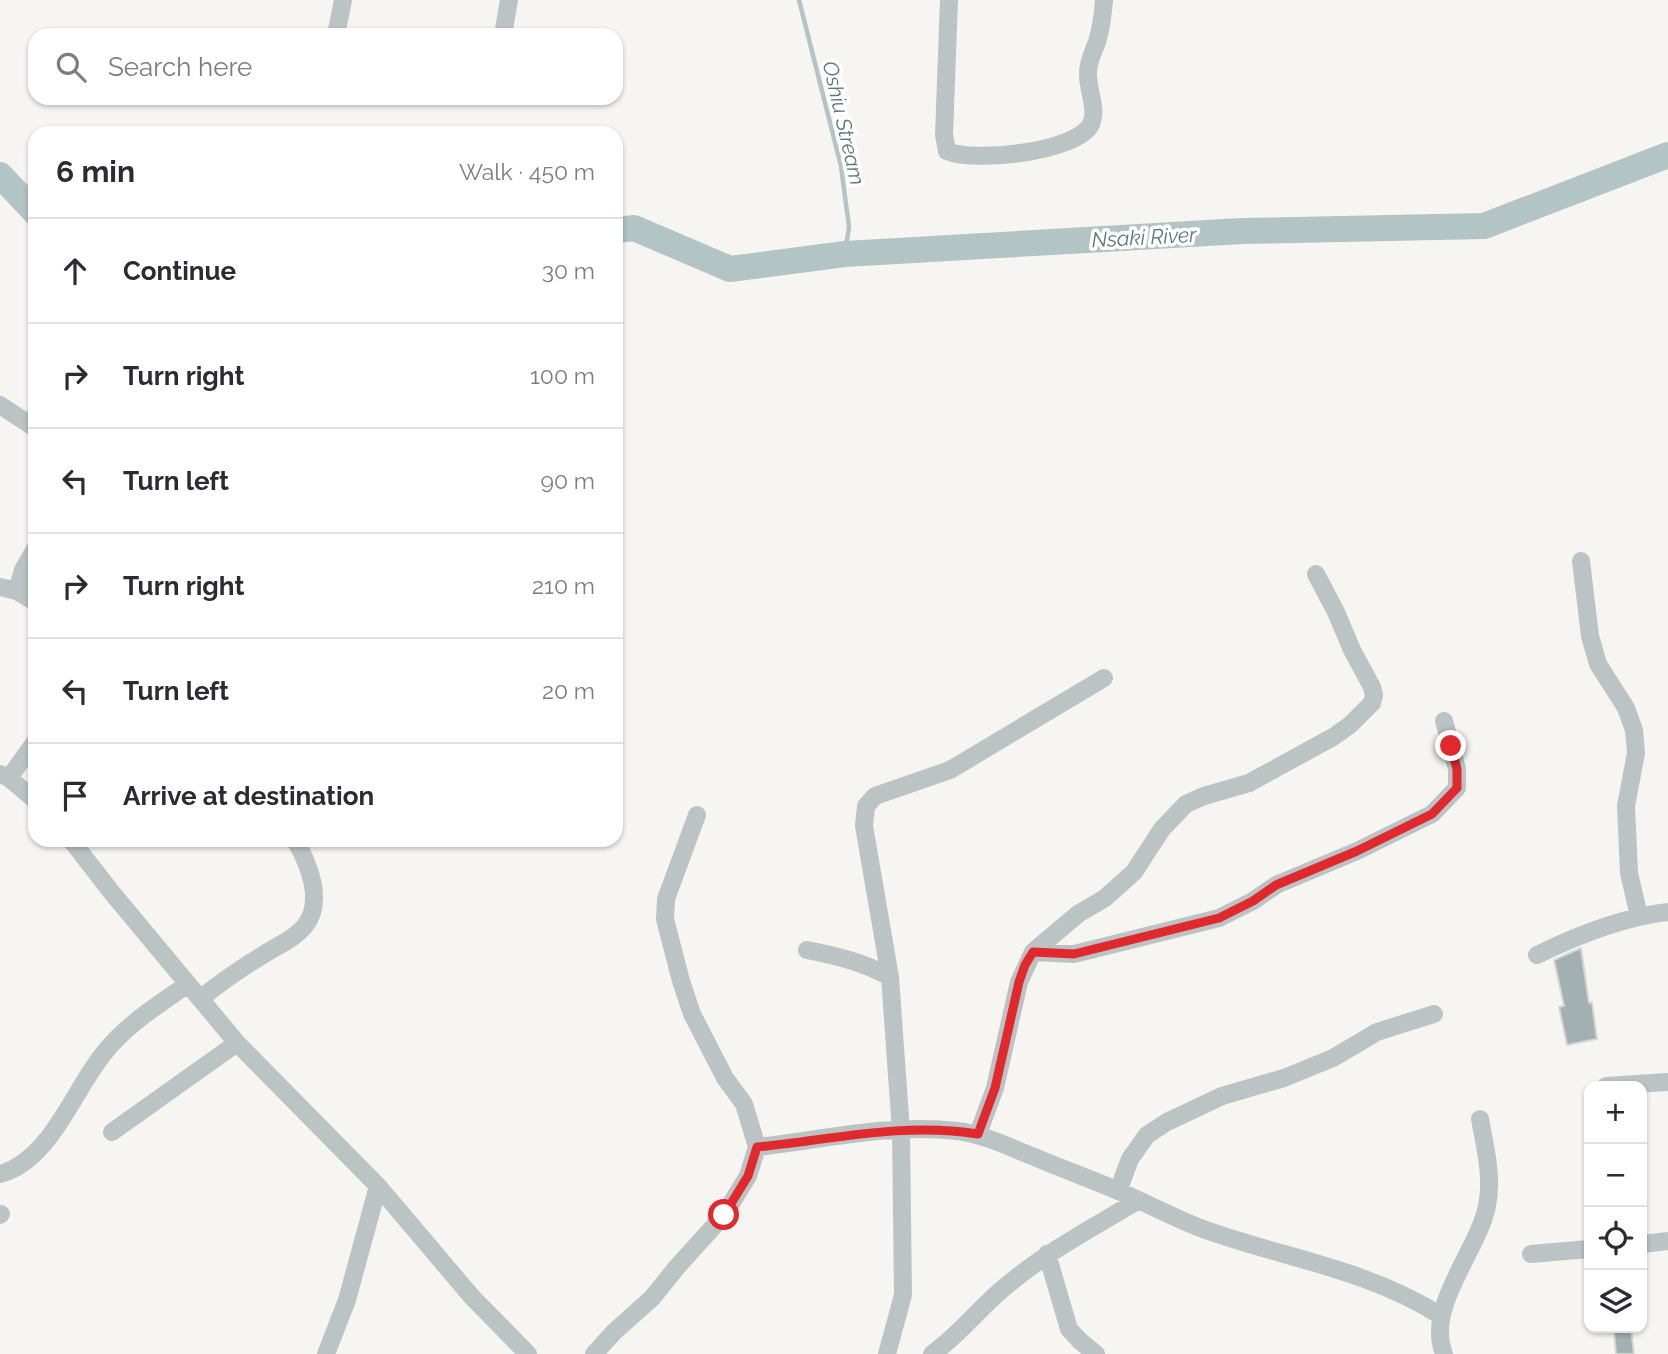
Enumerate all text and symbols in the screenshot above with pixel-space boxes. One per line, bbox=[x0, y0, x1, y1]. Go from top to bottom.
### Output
search box bbox=[28, 28, 623, 105]
icon: search bbox=[52, 48, 90, 86]
text: Search here bbox=[108, 52, 252, 82]
water label: Oshiu Stream bbox=[818, 59, 870, 187]
text: 6 min bbox=[56, 154, 135, 189]
text: Walk · 450 m bbox=[459, 158, 595, 185]
water label: Nsaki River bbox=[1091, 222, 1198, 252]
icon: ahead bbox=[56, 252, 94, 290]
text: Continue bbox=[123, 256, 236, 286]
text: 30 m bbox=[542, 257, 595, 284]
icon: right bbox=[56, 357, 94, 395]
text: Turn right bbox=[123, 361, 244, 391]
text: 100 m bbox=[530, 362, 595, 389]
icon: left bbox=[56, 462, 94, 500]
text: Turn left bbox=[123, 466, 229, 496]
text: 90 m bbox=[540, 467, 595, 494]
icon: right bbox=[56, 567, 94, 605]
text: Turn right bbox=[123, 571, 244, 601]
text: 210 m bbox=[532, 572, 595, 599]
icon: left bbox=[56, 672, 94, 710]
text: Turn left bbox=[123, 676, 229, 706]
text: 20 m bbox=[542, 677, 595, 704]
route end bbox=[1435, 730, 1466, 761]
icon: arrive bbox=[56, 777, 94, 815]
text: Arrive at destination bbox=[123, 781, 374, 811]
map controls bbox=[1584, 1081, 1647, 1333]
button: + bbox=[1584, 1081, 1647, 1144]
button: − bbox=[1584, 1144, 1647, 1207]
route start bbox=[708, 1199, 739, 1230]
button: locate bbox=[1584, 1207, 1647, 1270]
button: layers bbox=[1584, 1270, 1647, 1333]

